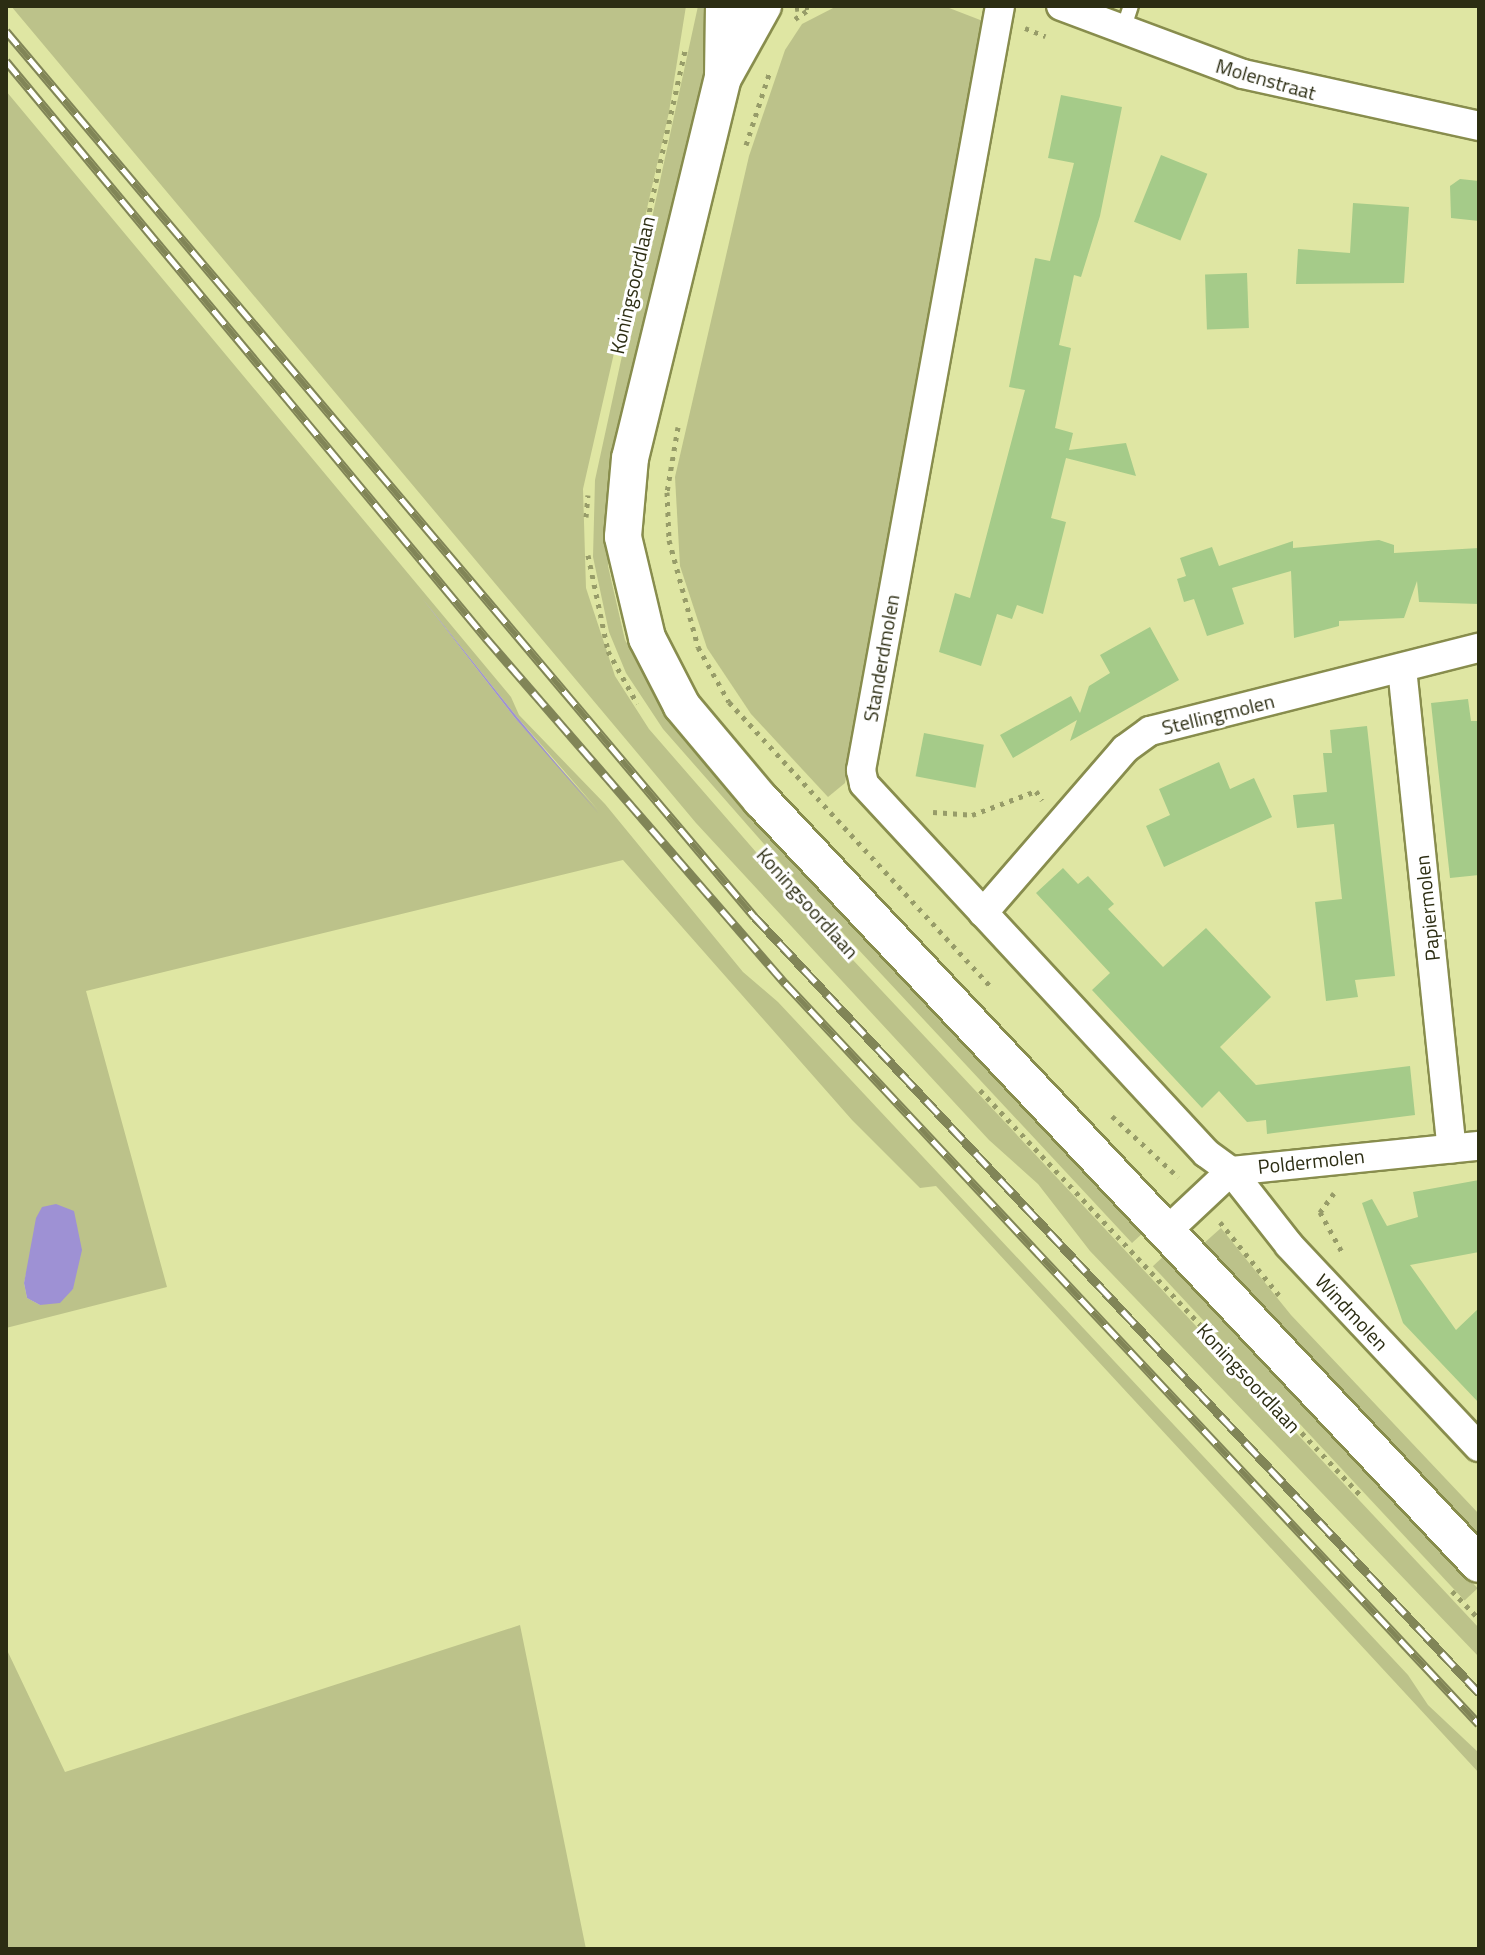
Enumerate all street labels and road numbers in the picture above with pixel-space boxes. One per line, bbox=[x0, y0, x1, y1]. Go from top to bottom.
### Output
street label: Molenstraat bbox=[1213, 53, 1319, 105]
street label: Koningsoordlaan bbox=[604, 214, 660, 356]
street label: Standerdmolen bbox=[858, 592, 904, 724]
street label: Stellingmolen bbox=[1159, 688, 1277, 740]
street label: Koningsoordlaan bbox=[752, 843, 864, 963]
street label: Papiermolen bbox=[1410, 854, 1444, 962]
street label: Poldermolen bbox=[1256, 1143, 1366, 1179]
street label: Windmolen bbox=[1310, 1269, 1394, 1355]
street label: Koningsoordlaan bbox=[1192, 1318, 1306, 1438]

